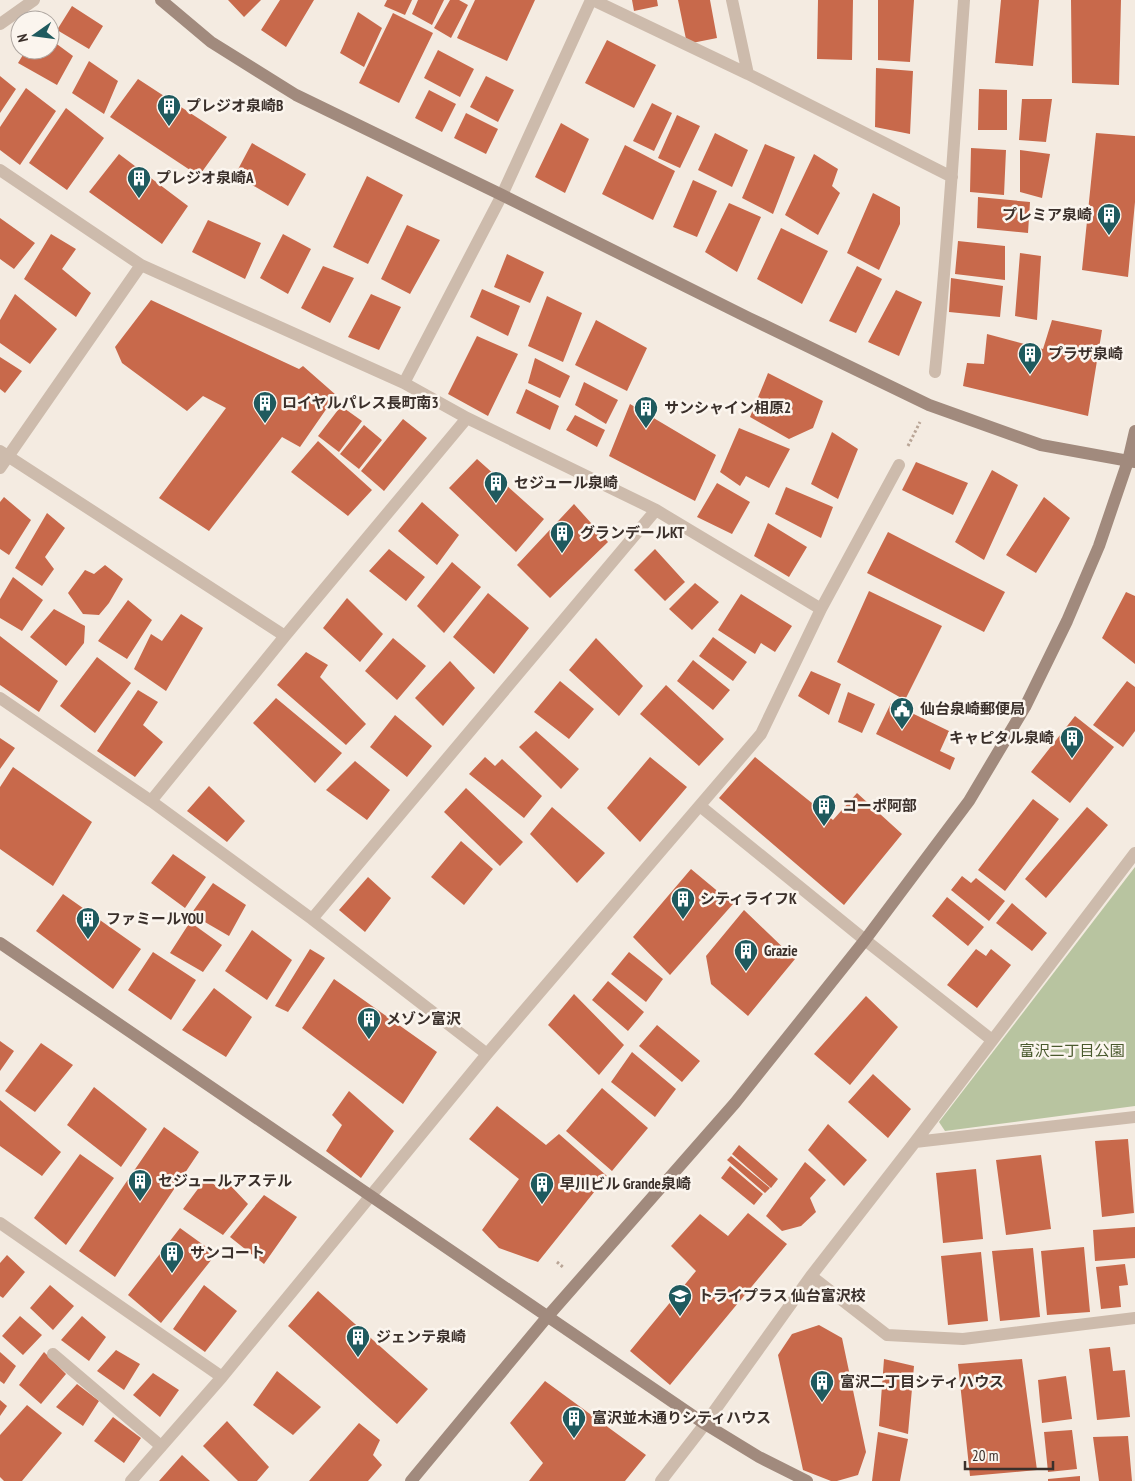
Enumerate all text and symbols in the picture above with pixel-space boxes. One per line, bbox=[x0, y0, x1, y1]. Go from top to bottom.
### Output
north arrow bbox=[10, 10, 60, 60]
text: N bbox=[13, 32, 32, 44]
building icon: プレジオ泉崎B bbox=[156, 93, 182, 127]
place label: プレジオ泉崎B bbox=[186, 96, 283, 115]
building icon: プレジオ泉崎A bbox=[126, 165, 152, 199]
place label: プレジオ泉崎A bbox=[156, 168, 254, 187]
building icon: プレミア泉崎 bbox=[1096, 202, 1122, 236]
place label: プレミア泉崎 bbox=[1002, 205, 1092, 224]
building icon: プラザ泉崎 bbox=[1017, 341, 1043, 375]
place label: プラザ泉崎 bbox=[1048, 344, 1123, 363]
building icon: ロイヤルパレス長町南3 bbox=[252, 390, 278, 424]
place label: ロイヤルパレス長町南3 bbox=[282, 393, 439, 412]
building icon: サンシャイン相原2 bbox=[633, 395, 659, 429]
place label: サンシャイン相原2 bbox=[664, 398, 791, 417]
building icon: セジュール泉崎 bbox=[483, 470, 509, 504]
place label: セジュール泉崎 bbox=[514, 473, 618, 492]
building icon: グランデールKT bbox=[549, 520, 575, 554]
place label: グランデールKT bbox=[580, 523, 684, 542]
public building icon: 仙台泉崎郵便局 bbox=[889, 696, 915, 730]
place label: 仙台泉崎郵便局 bbox=[920, 699, 1025, 718]
building icon: キャピタル泉崎 bbox=[1059, 725, 1085, 759]
place label: キャピタル泉崎 bbox=[949, 728, 1054, 747]
building icon: コーポ阿部 bbox=[811, 793, 837, 827]
place label: コーポ阿部 bbox=[842, 796, 917, 815]
building icon: シティライフK bbox=[670, 886, 696, 920]
place label: シティライフK bbox=[700, 889, 797, 908]
building icon: ファミールYOU bbox=[75, 906, 101, 940]
place label: ファミールYOU bbox=[106, 909, 204, 928]
building icon: Grazie bbox=[733, 938, 759, 972]
place label: Grazie bbox=[764, 941, 798, 960]
building icon: メゾン富沢 bbox=[356, 1006, 382, 1040]
place label: メゾン富沢 bbox=[386, 1009, 461, 1028]
park label: 富沢二丁目公園 bbox=[1019, 1041, 1125, 1060]
building icon: セジュールアステル bbox=[127, 1168, 153, 1202]
place label: セジュールアステル bbox=[158, 1171, 292, 1190]
building icon: 早川ビル Grande泉崎 bbox=[529, 1171, 555, 1205]
place label: 早川ビル Grande泉崎 bbox=[560, 1174, 691, 1193]
building icon: サンコート bbox=[159, 1240, 185, 1274]
place label: サンコート bbox=[190, 1243, 265, 1262]
school or university icon: トライプラス 仙台富沢校 bbox=[667, 1283, 693, 1317]
place label: トライプラス 仙台富沢校 bbox=[698, 1286, 866, 1305]
building icon: ジェンテ泉崎 bbox=[345, 1324, 371, 1358]
place label: ジェンテ泉崎 bbox=[376, 1327, 466, 1346]
building icon: 富沢二丁目シティハウス bbox=[809, 1369, 835, 1403]
place label: 富沢二丁目シティハウス bbox=[840, 1372, 1004, 1391]
building icon: 富沢並木通りシティハウス bbox=[561, 1405, 587, 1439]
place label: 富沢並木通りシティハウス bbox=[592, 1408, 771, 1427]
scale bar bbox=[965, 1438, 1052, 1470]
text: 20 m bbox=[972, 1446, 998, 1465]

